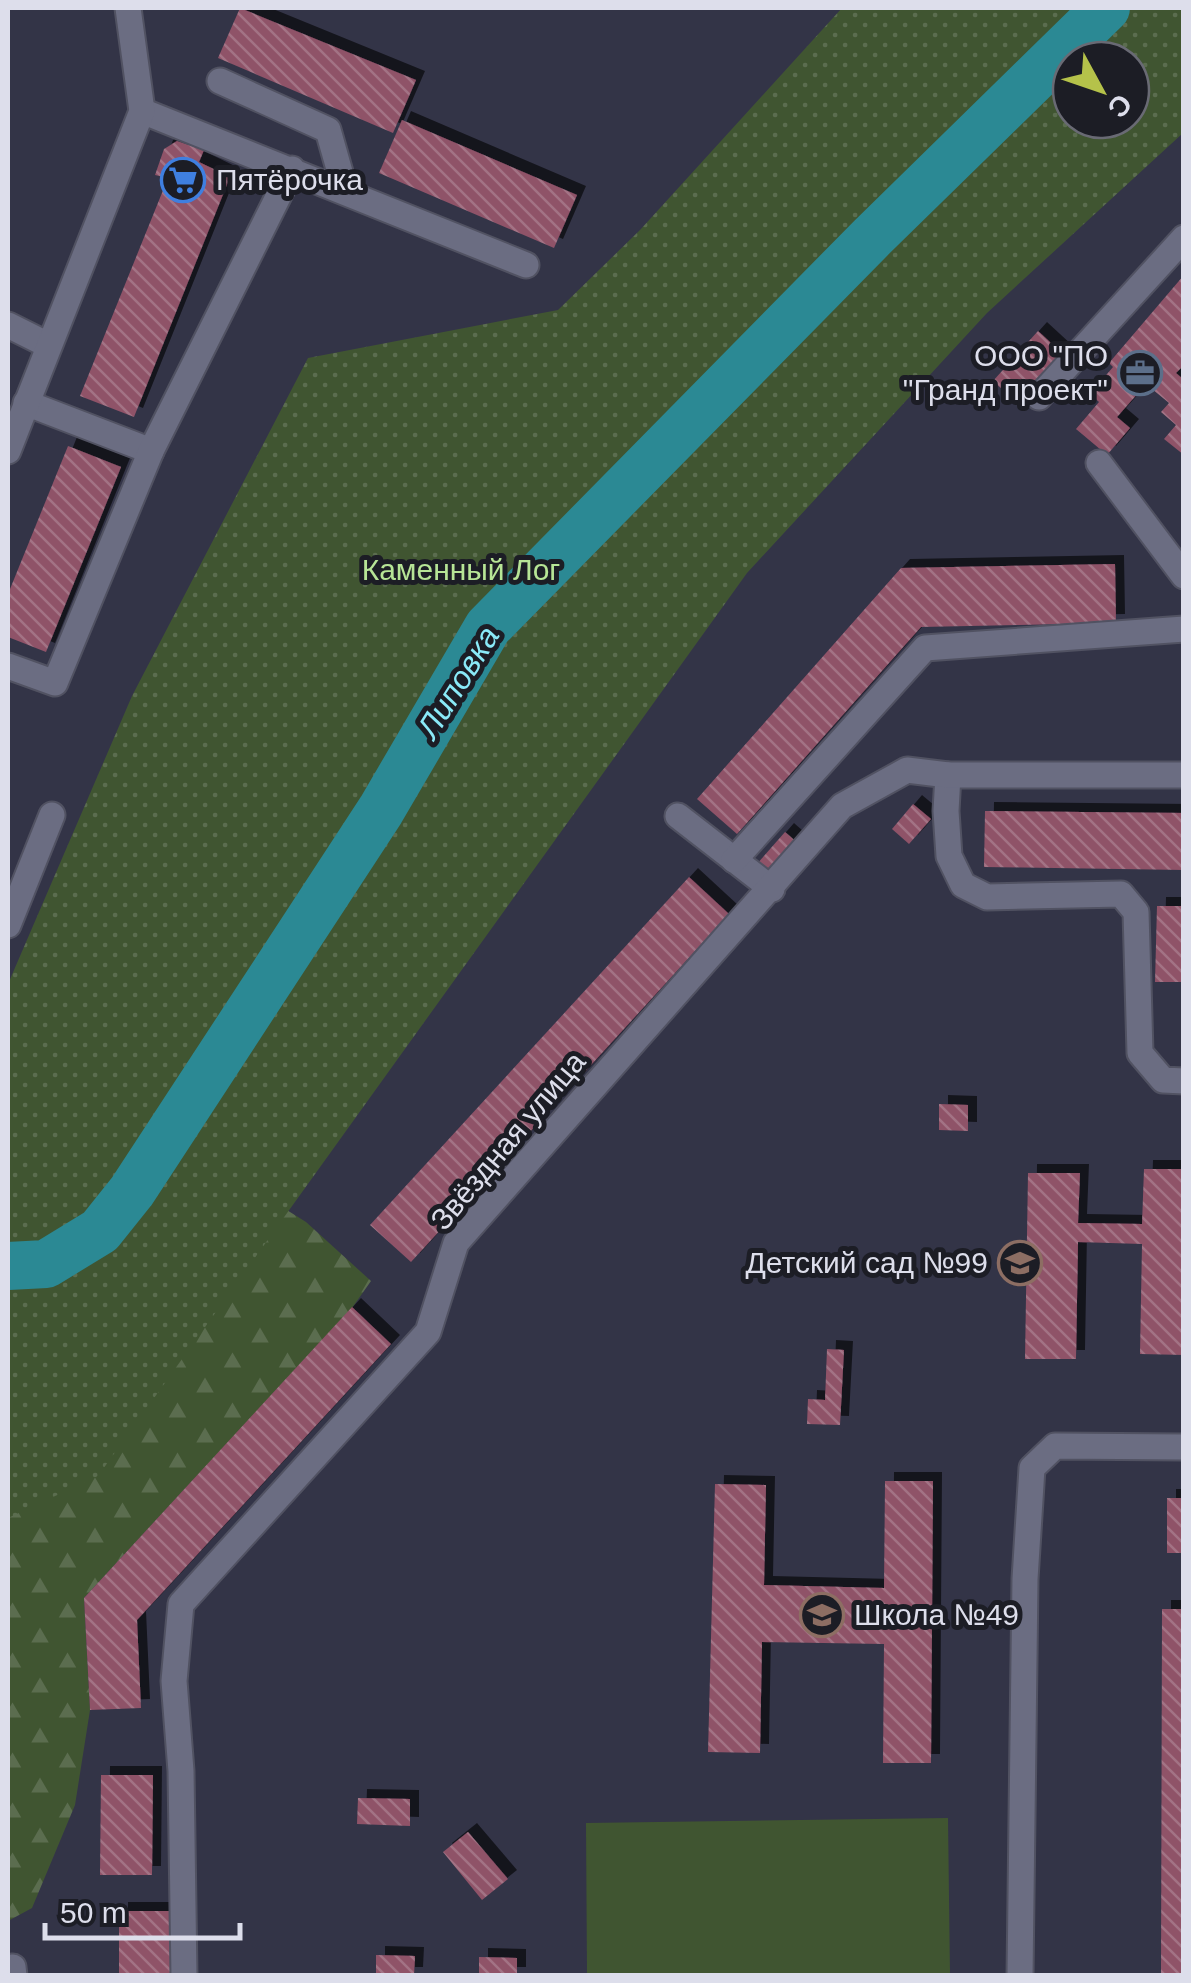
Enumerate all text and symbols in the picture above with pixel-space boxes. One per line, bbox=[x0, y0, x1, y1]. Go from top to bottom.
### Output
north arrow bbox=[1051, 40, 1151, 140]
text: С bbox=[1101, 88, 1138, 123]
supermarket icon: Пятёрочка bbox=[160, 157, 206, 203]
place label: Пятёрочка bbox=[216, 163, 363, 196]
place label: ООО "ПО "Гранд проект" bbox=[903, 339, 1108, 406]
office icon: ООО "ПО "Гранд проект" bbox=[1117, 350, 1163, 396]
park label: Каменный Лог bbox=[362, 553, 560, 586]
water label: Липовка bbox=[409, 620, 506, 746]
street label: Звёздная улица bbox=[424, 1045, 592, 1236]
school or university icon: Детский сад №99 bbox=[997, 1240, 1043, 1286]
place label: Детский сад №99 bbox=[746, 1246, 988, 1279]
school or university icon: Школа №49 bbox=[799, 1592, 845, 1638]
place label: Школа №49 bbox=[854, 1598, 1019, 1631]
scale bar bbox=[45, 1878, 240, 1940]
text: 50 m bbox=[60, 1896, 127, 1929]

